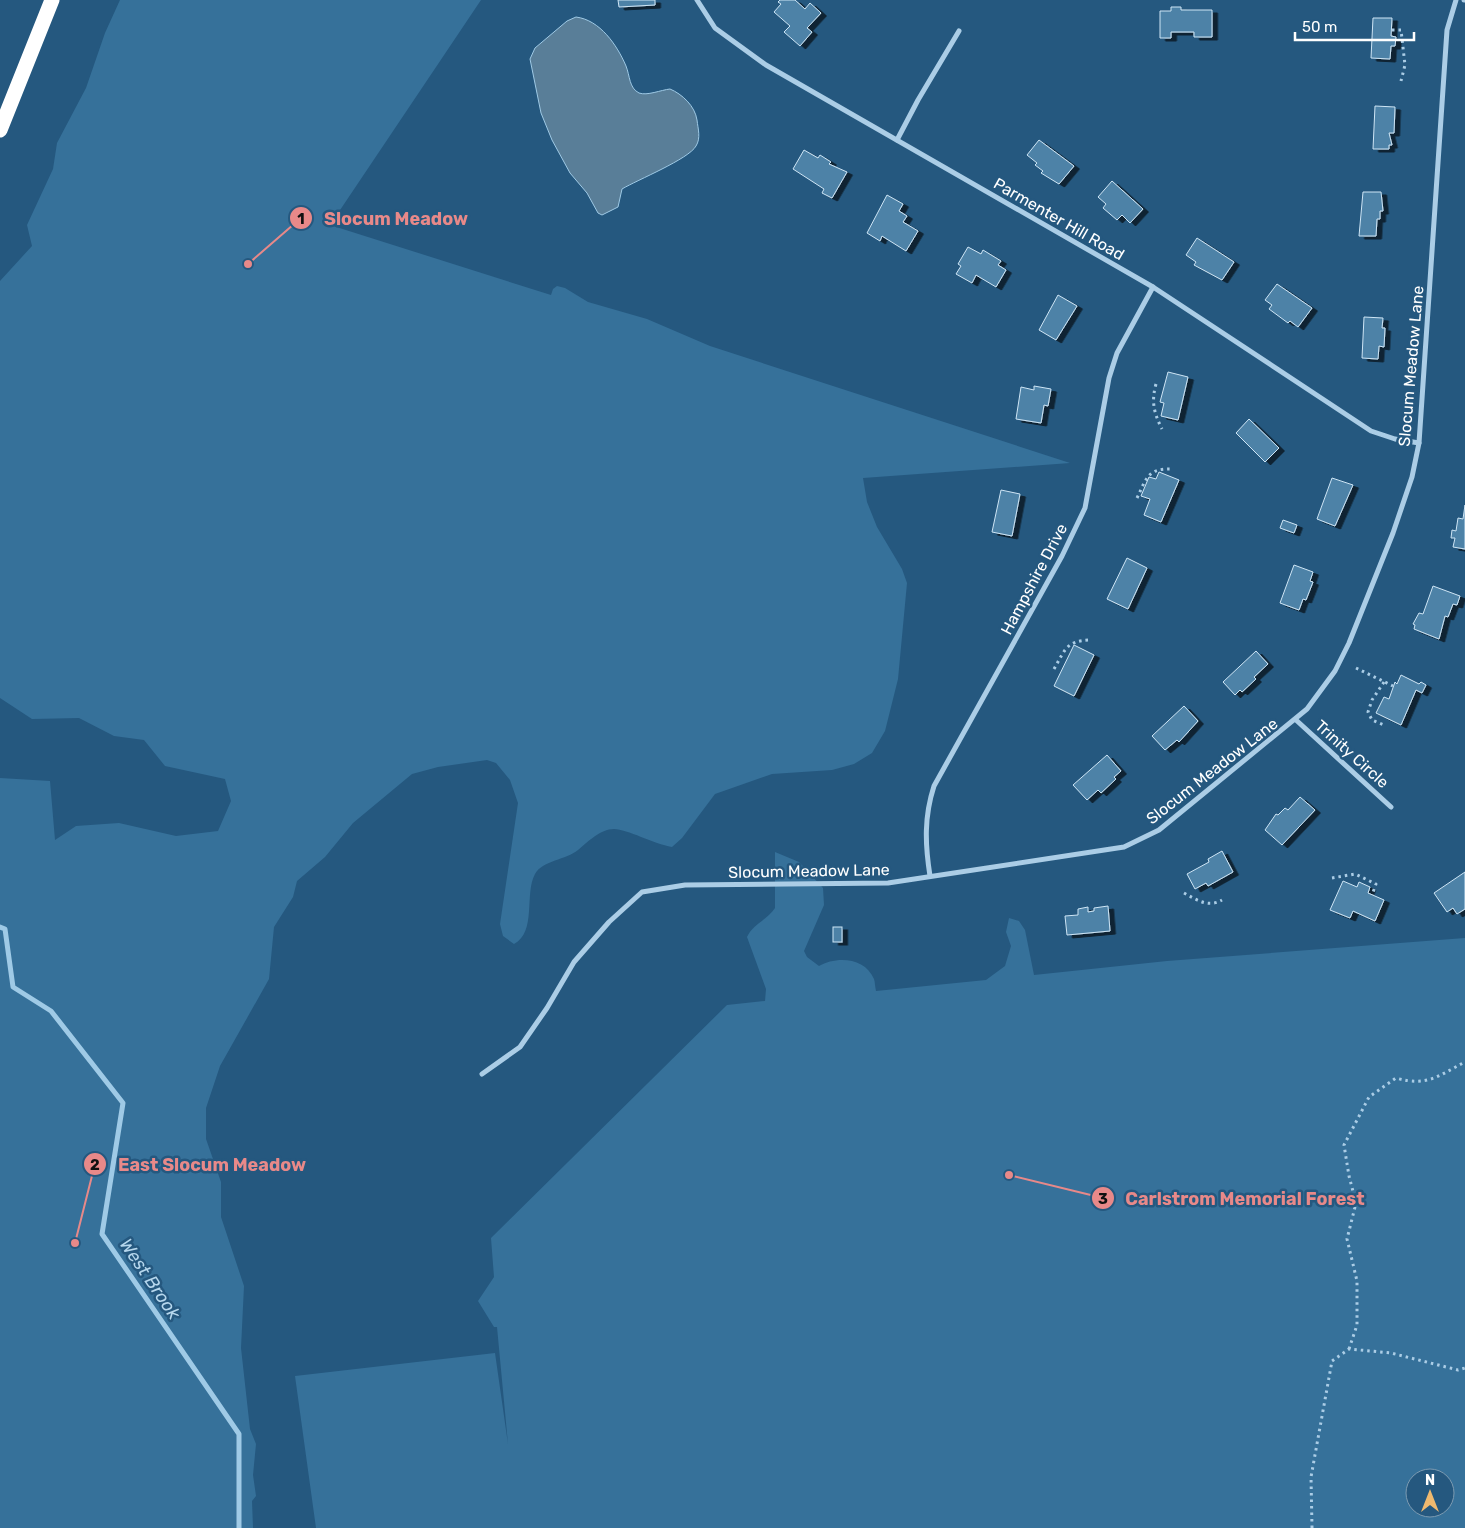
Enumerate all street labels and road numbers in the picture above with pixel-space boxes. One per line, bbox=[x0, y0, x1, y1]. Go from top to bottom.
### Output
street label: Parmenter Hill Road bbox=[990, 174, 1128, 264]
street label: Slocum Meadow Lane bbox=[1394, 285, 1428, 447]
street label: Hampshire Drive bbox=[997, 520, 1071, 638]
street label: Slocum Meadow Lane bbox=[1143, 714, 1282, 828]
street label: Trinity Circle bbox=[1311, 716, 1393, 792]
street label: Slocum Meadow Lane bbox=[728, 860, 890, 882]

